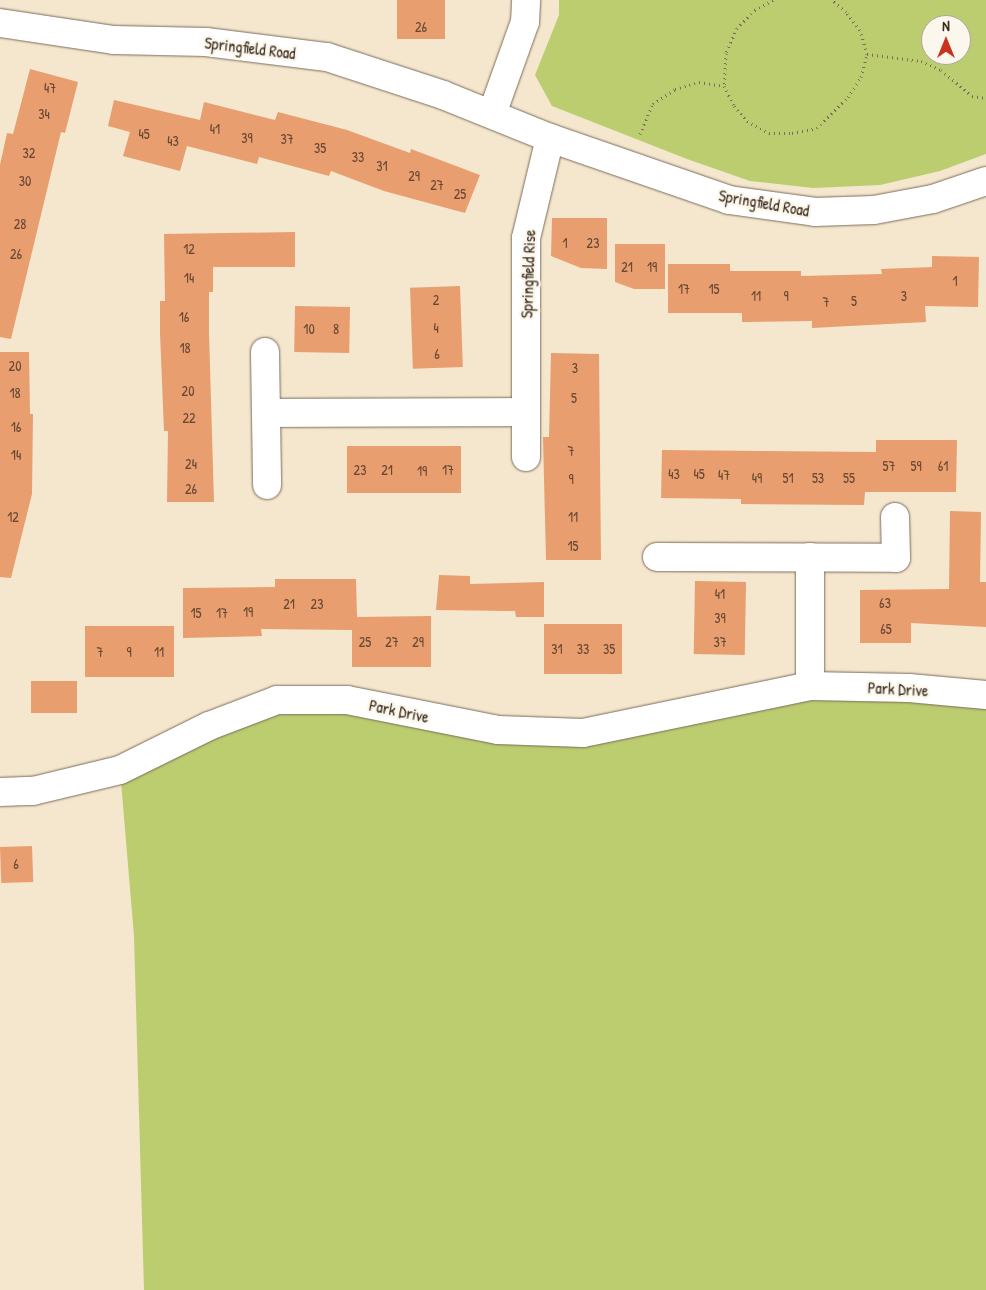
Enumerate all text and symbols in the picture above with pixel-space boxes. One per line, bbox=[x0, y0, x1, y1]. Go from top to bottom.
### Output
north arrow bbox=[921, 15, 971, 65]
text: N bbox=[942, 16, 950, 35]
house number: 26 bbox=[415, 19, 427, 35]
street label: Springfield Road bbox=[203, 33, 297, 63]
house number: 47 bbox=[44, 80, 56, 96]
house number: 34 bbox=[38, 106, 50, 122]
house number: 41 bbox=[210, 121, 220, 137]
house number: 45 bbox=[138, 126, 150, 142]
house number: 39 bbox=[241, 130, 253, 146]
house number: 37 bbox=[280, 131, 294, 147]
house number: 43 bbox=[167, 133, 179, 149]
house number: 35 bbox=[314, 140, 326, 156]
house number: 32 bbox=[23, 145, 35, 161]
house number: 33 bbox=[352, 149, 364, 165]
house number: 31 bbox=[376, 158, 388, 174]
house number: 29 bbox=[408, 168, 420, 184]
house number: 30 bbox=[19, 173, 31, 189]
house number: 27 bbox=[430, 177, 444, 193]
house number: 25 bbox=[454, 186, 466, 202]
street label: Springfield Road bbox=[717, 186, 811, 220]
house number: 28 bbox=[14, 216, 26, 232]
street label: Springfield Rise bbox=[517, 229, 539, 319]
house number: 1 bbox=[562, 235, 568, 251]
house number: 23 bbox=[587, 235, 599, 251]
house number: 12 bbox=[183, 241, 195, 257]
house number: 26 bbox=[10, 246, 22, 262]
house number: 21 bbox=[621, 259, 633, 275]
house number: 19 bbox=[647, 259, 657, 275]
house number: 14 bbox=[184, 270, 194, 286]
house number: 1 bbox=[952, 273, 958, 289]
house number: 17 bbox=[678, 281, 690, 297]
house number: 15 bbox=[708, 281, 720, 297]
house number: 11 bbox=[751, 288, 761, 304]
house number: 9 bbox=[783, 288, 789, 304]
house number: 3 bbox=[901, 288, 907, 304]
house number: 2 bbox=[433, 292, 439, 308]
house number: 5 bbox=[851, 293, 857, 309]
house number: 7 bbox=[823, 294, 829, 310]
house number: 16 bbox=[179, 309, 189, 325]
house number: 4 bbox=[433, 320, 439, 336]
house number: 10 bbox=[303, 321, 315, 337]
house number: 8 bbox=[333, 321, 339, 337]
house number: 18 bbox=[179, 340, 191, 356]
house number: 6 bbox=[434, 346, 440, 362]
house number: 20 bbox=[9, 358, 21, 374]
house number: 3 bbox=[572, 360, 578, 376]
house number: 20 bbox=[182, 383, 194, 399]
house number: 18 bbox=[9, 385, 21, 401]
house number: 5 bbox=[571, 390, 577, 406]
house number: 22 bbox=[182, 410, 196, 426]
house number: 16 bbox=[11, 419, 21, 435]
house number: 7 bbox=[568, 443, 574, 459]
house number: 14 bbox=[11, 447, 21, 463]
house number: 24 bbox=[185, 456, 197, 472]
house number: 57 bbox=[883, 458, 895, 474]
house number: 59 bbox=[910, 458, 922, 474]
house number: 61 bbox=[938, 458, 948, 474]
house number: 23 bbox=[354, 462, 366, 478]
house number: 21 bbox=[381, 462, 393, 478]
house number: 17 bbox=[442, 462, 454, 478]
house number: 19 bbox=[417, 463, 427, 479]
house number: 43 bbox=[668, 466, 680, 482]
house number: 45 bbox=[693, 466, 705, 482]
house number: 47 bbox=[718, 467, 730, 483]
house number: 49 bbox=[752, 470, 762, 486]
house number: 51 bbox=[782, 470, 794, 486]
house number: 53 bbox=[812, 470, 824, 486]
house number: 55 bbox=[843, 470, 855, 486]
house number: 9 bbox=[568, 471, 574, 487]
house number: 26 bbox=[185, 481, 197, 497]
house number: 12 bbox=[7, 509, 19, 525]
house number: 11 bbox=[568, 509, 578, 525]
house number: 15 bbox=[567, 538, 579, 554]
house number: 41 bbox=[715, 586, 725, 602]
house number: 63 bbox=[879, 595, 891, 611]
house number: 21 bbox=[283, 596, 295, 612]
house number: 23 bbox=[311, 596, 323, 612]
house number: 19 bbox=[243, 604, 253, 620]
house number: 15 bbox=[190, 605, 202, 621]
house number: 17 bbox=[216, 605, 228, 621]
house number: 39 bbox=[714, 610, 726, 626]
house number: 65 bbox=[880, 621, 892, 637]
house number: 25 bbox=[359, 634, 371, 650]
house number: 27 bbox=[385, 634, 399, 650]
house number: 29 bbox=[412, 634, 424, 650]
house number: 37 bbox=[713, 634, 727, 650]
house number: 31 bbox=[551, 641, 563, 657]
house number: 33 bbox=[577, 641, 589, 657]
house number: 35 bbox=[603, 641, 615, 657]
house number: 7 bbox=[97, 644, 103, 660]
house number: 9 bbox=[126, 644, 132, 660]
house number: 11 bbox=[154, 644, 164, 660]
street label: Park Drive bbox=[867, 678, 929, 700]
street label: Park Drive bbox=[367, 695, 431, 727]
house number: 6 bbox=[13, 856, 19, 872]

